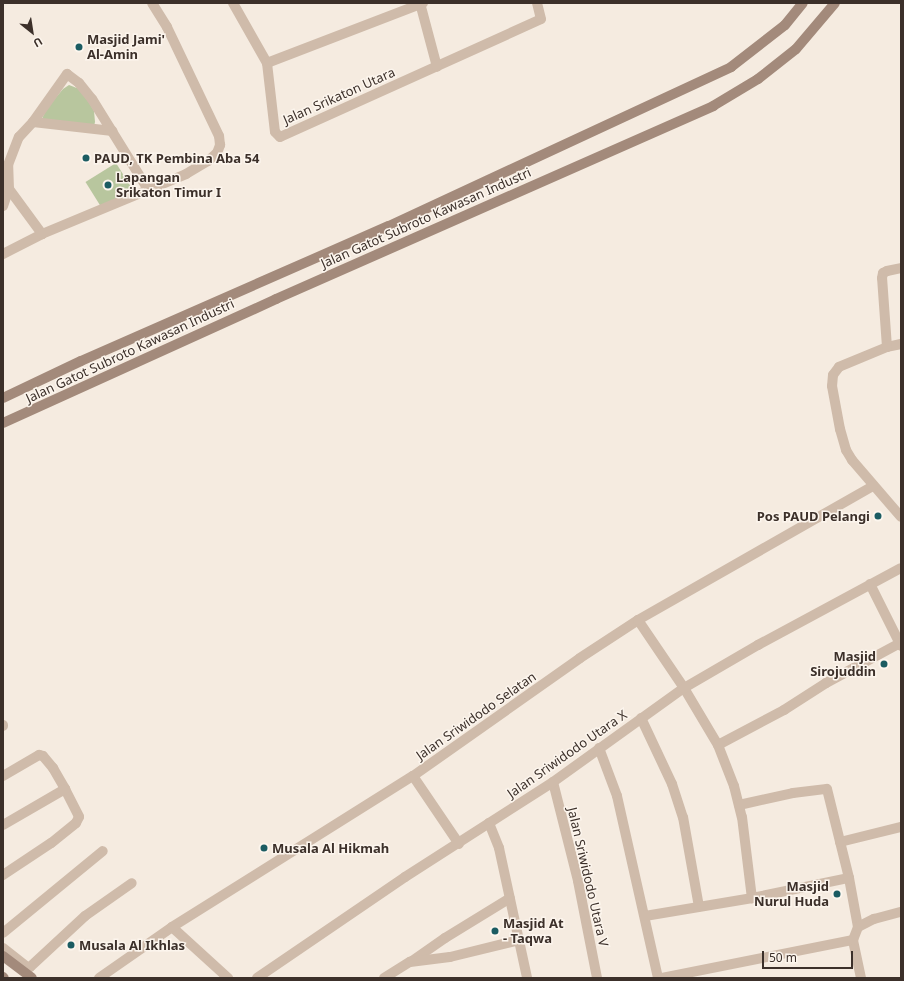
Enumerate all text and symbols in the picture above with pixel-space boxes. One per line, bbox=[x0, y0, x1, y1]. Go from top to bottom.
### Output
north arrow bbox=[12, 12, 52, 52]
place label: Masjid Jami' Al-Amin bbox=[87, 32, 165, 63]
text: U bbox=[31, 34, 46, 51]
marker: Masjid Jami' Al-Amin bbox=[74, 42, 84, 52]
street label: Jalan Srikaton Utara bbox=[281, 64, 397, 128]
place label: PAUD, TK Pembina Aba 54 bbox=[94, 150, 259, 166]
marker: PAUD, TK Pembina Aba 54 bbox=[81, 153, 91, 163]
street label: Jalan Gatot Subroto Kawasan Industri bbox=[319, 164, 533, 272]
place label: Lapangan Srikaton Timur I bbox=[116, 170, 221, 201]
marker: Lapangan Srikaton Timur I bbox=[103, 180, 113, 190]
street label: Jalan Gatot Subroto Kawasan Industri bbox=[23, 296, 237, 406]
place label: Pos PAUD Pelangi bbox=[757, 508, 870, 524]
marker: Pos PAUD Pelangi bbox=[873, 511, 883, 521]
place label: Masjid Sirojuddin bbox=[810, 649, 876, 680]
marker: Masjid Sirojuddin bbox=[879, 659, 889, 669]
street label: Jalan Sriwidodo Selatan bbox=[413, 669, 539, 763]
street label: Jalan Sriwidodo Utara X bbox=[504, 707, 630, 801]
street label: Jalan Sriwidodo Utara V bbox=[564, 806, 612, 948]
place label: Musala Al Hikmah bbox=[272, 840, 389, 856]
marker: Musala Al Hikmah bbox=[259, 843, 269, 853]
place label: Masjid Nurul Huda bbox=[754, 879, 829, 910]
marker: Masjid Nurul Huda bbox=[832, 889, 842, 899]
place label: Masjid At - Taqwa bbox=[503, 916, 564, 947]
marker: Masjid At - Taqwa bbox=[490, 926, 500, 936]
place label: Musala Al Ikhlas bbox=[79, 937, 185, 953]
marker: Musala Al Ikhlas bbox=[66, 940, 76, 950]
scale bar bbox=[764, 943, 855, 969]
text: 50 m bbox=[769, 949, 797, 966]

